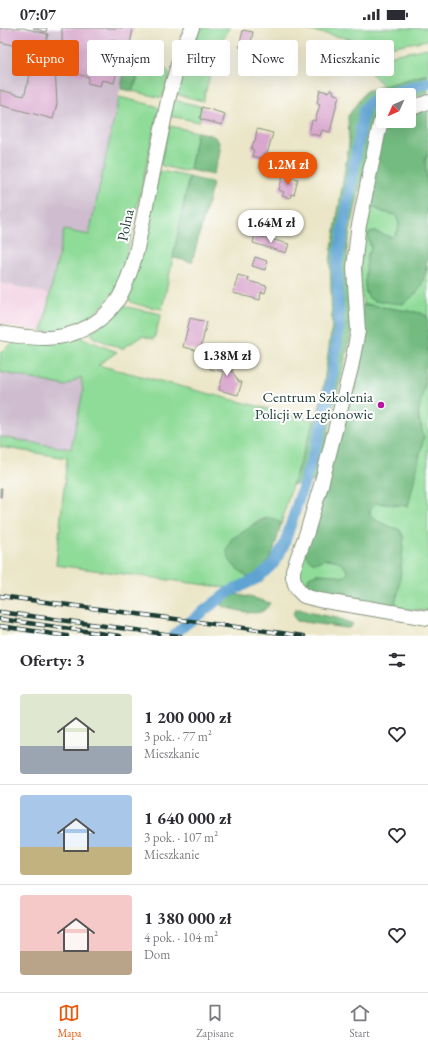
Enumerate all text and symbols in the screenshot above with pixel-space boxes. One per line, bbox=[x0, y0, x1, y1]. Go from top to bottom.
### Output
text: 07:07 bbox=[20, 5, 56, 24]
chip: Kupno bbox=[12, 40, 79, 76]
chip: Wynajem bbox=[87, 40, 164, 76]
chip: Filtry bbox=[172, 40, 230, 76]
chip: Nowe bbox=[238, 40, 298, 76]
chip: Mieszkanie bbox=[306, 40, 394, 76]
north arrow bbox=[376, 88, 416, 128]
map controls bbox=[376, 88, 416, 128]
pin: 1.2M zł bbox=[251, 152, 325, 186]
text: 1.2M zł bbox=[267, 156, 309, 173]
street label: Polna bbox=[112, 207, 138, 243]
pin: 1.64M zł bbox=[230, 210, 312, 244]
text: 1.64M zł bbox=[247, 214, 295, 231]
pin: 1.38M zł bbox=[186, 343, 268, 377]
text: 1.38M zł bbox=[203, 347, 251, 364]
place label: Centrum Szkolenia Policji w Legionowie bbox=[255, 387, 373, 423]
marker: Centrum Szkolenia Policji w Legionowie bbox=[376, 400, 386, 410]
text: Oferty: 3 bbox=[20, 649, 85, 671]
icon: filters bbox=[386, 649, 408, 671]
text: 1 200 000 zł bbox=[144, 706, 231, 728]
icon: home bbox=[52, 710, 100, 758]
icon: heart bbox=[386, 723, 408, 745]
text: 3 pok. · 77 m² bbox=[144, 728, 212, 745]
text: Mieszkanie bbox=[144, 745, 199, 762]
text: 1 640 000 zł bbox=[144, 807, 231, 829]
icon: home bbox=[52, 811, 100, 859]
icon: heart bbox=[386, 824, 408, 846]
text: 3 pok. · 107 m² bbox=[144, 829, 218, 846]
text: Mieszkanie bbox=[144, 846, 199, 863]
text: 1 380 000 zł bbox=[144, 907, 231, 929]
icon: home bbox=[52, 911, 100, 959]
icon: heart bbox=[386, 924, 408, 946]
text: 4 pok. · 104 m² bbox=[144, 929, 218, 946]
text: Dom bbox=[144, 946, 170, 963]
tab: Mapa bbox=[57, 1002, 81, 1040]
tab: Zapisane bbox=[196, 1002, 234, 1040]
tab: Start bbox=[349, 1002, 371, 1040]

